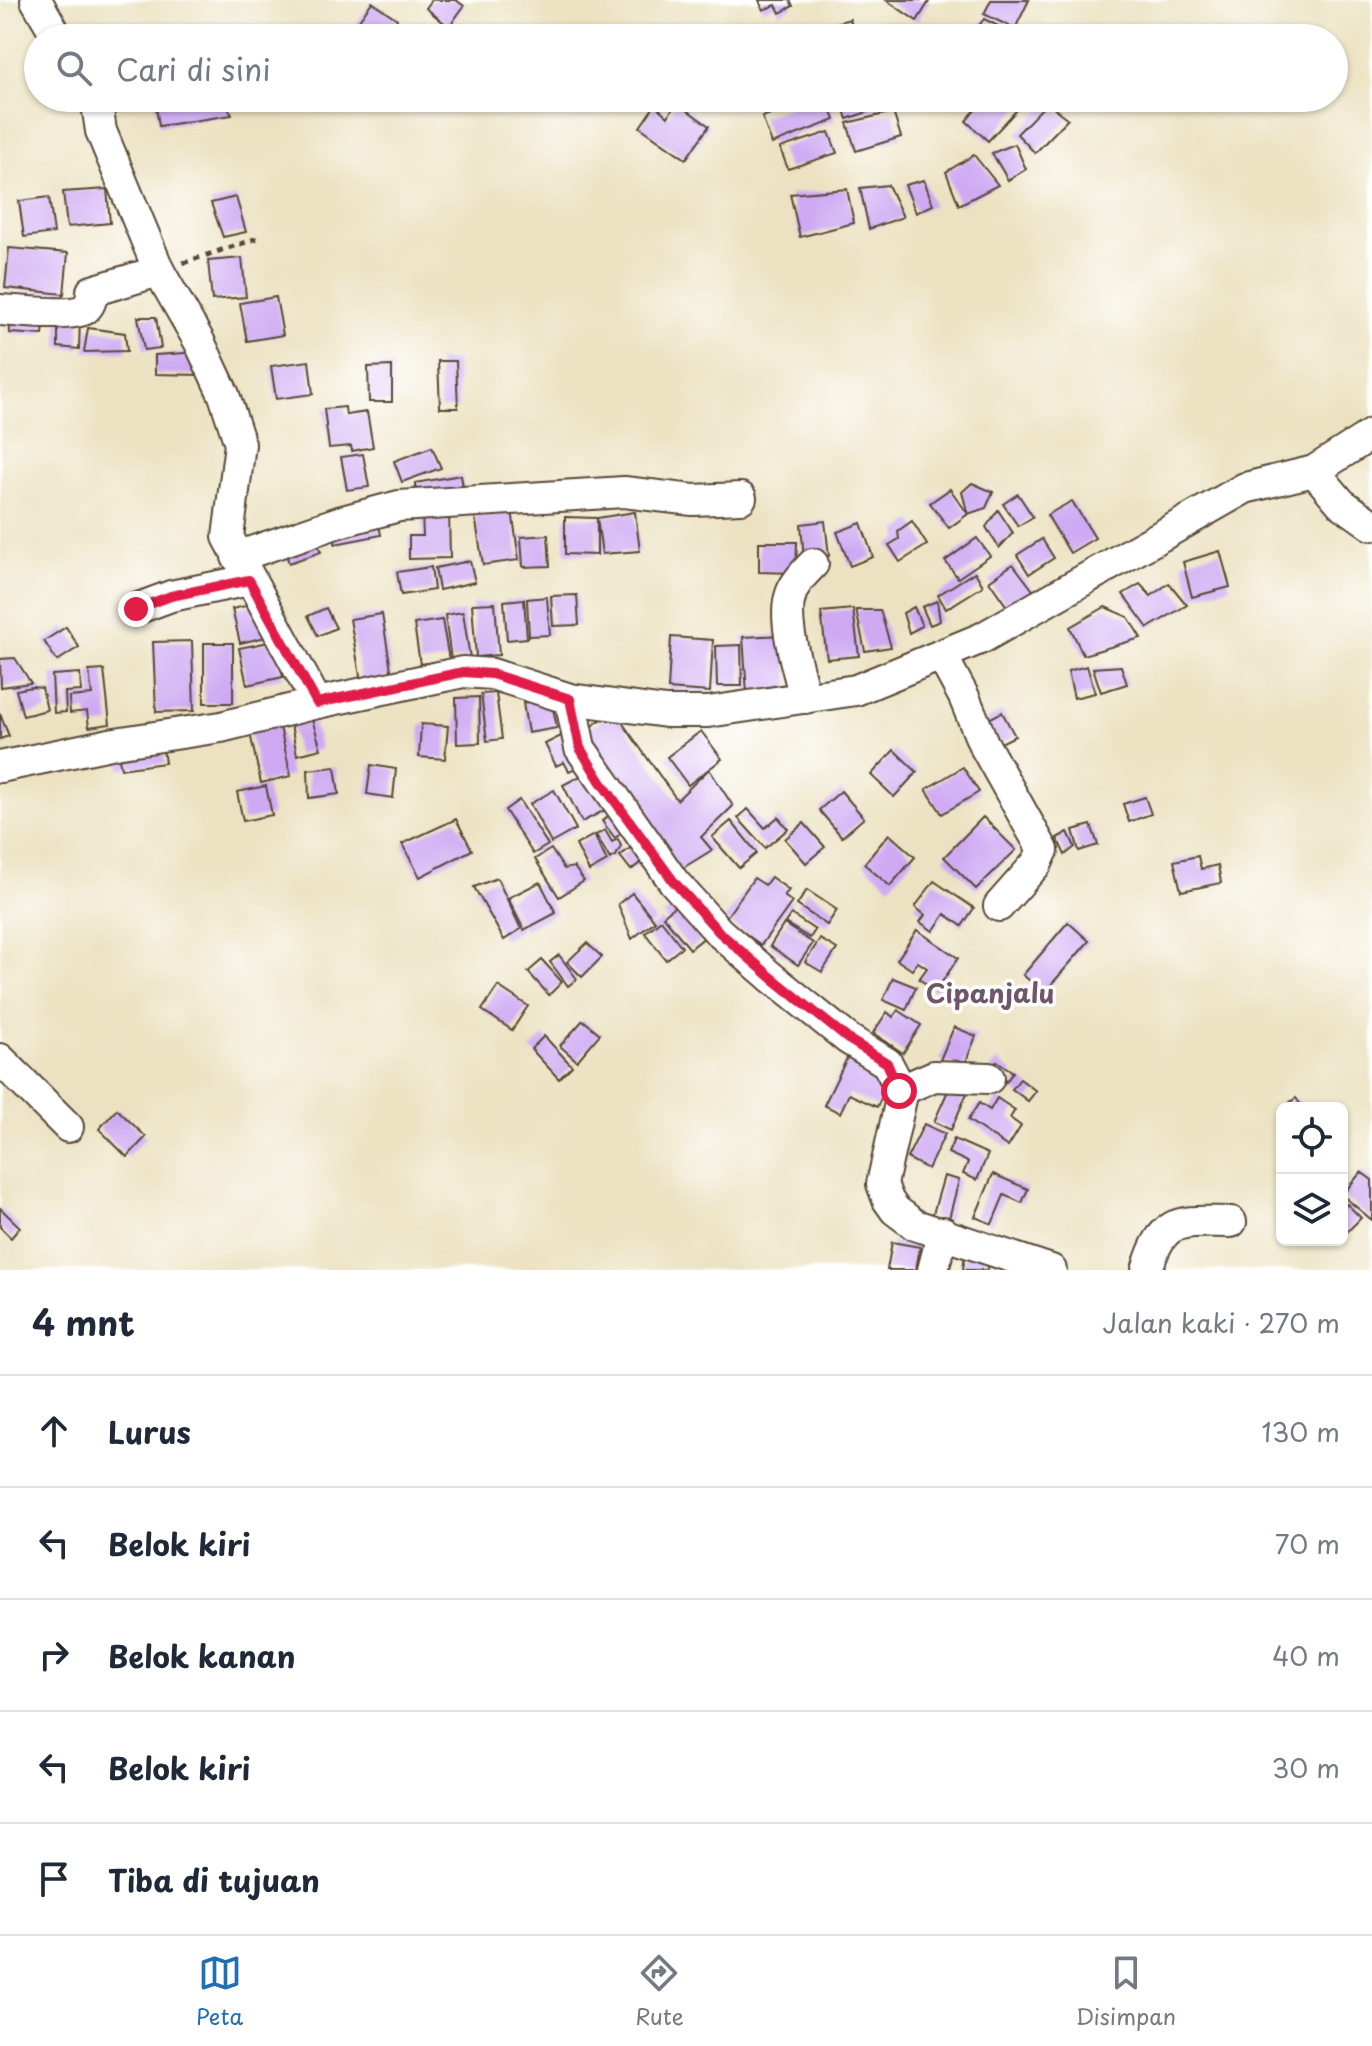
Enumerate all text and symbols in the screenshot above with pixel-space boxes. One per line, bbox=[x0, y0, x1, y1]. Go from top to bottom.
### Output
search box bbox=[24, 24, 1348, 112]
icon: search bbox=[52, 46, 96, 90]
text: Cari di sini bbox=[116, 46, 271, 91]
route end bbox=[118, 591, 154, 627]
district label: Cipanjalu bbox=[926, 973, 1054, 1012]
route start bbox=[881, 1073, 917, 1109]
map controls bbox=[1276, 1102, 1348, 1246]
button: locate bbox=[1276, 1102, 1348, 1174]
button: layers bbox=[1276, 1174, 1348, 1246]
text: 4 mnt bbox=[32, 1296, 135, 1348]
text: Jalan kaki · 270 m bbox=[1103, 1303, 1340, 1342]
icon: ahead bbox=[32, 1409, 76, 1453]
text: Lurus bbox=[108, 1409, 191, 1454]
text: 130 m bbox=[1261, 1412, 1340, 1451]
icon: left bbox=[32, 1521, 76, 1565]
text: Belok kiri bbox=[108, 1521, 250, 1566]
text: 70 m bbox=[1275, 1524, 1340, 1563]
icon: right bbox=[32, 1633, 76, 1677]
text: Belok kanan bbox=[108, 1633, 295, 1678]
text: 40 m bbox=[1272, 1636, 1340, 1675]
icon: left bbox=[32, 1745, 76, 1789]
text: Belok kiri bbox=[108, 1745, 250, 1790]
text: 30 m bbox=[1272, 1748, 1340, 1787]
icon: arrive bbox=[32, 1857, 76, 1901]
text: Tiba di tujuan bbox=[108, 1857, 320, 1902]
tab: Peta bbox=[196, 1951, 243, 2032]
tab: Rute bbox=[635, 1951, 684, 2032]
tab: Disimpan bbox=[1076, 1951, 1176, 2032]

